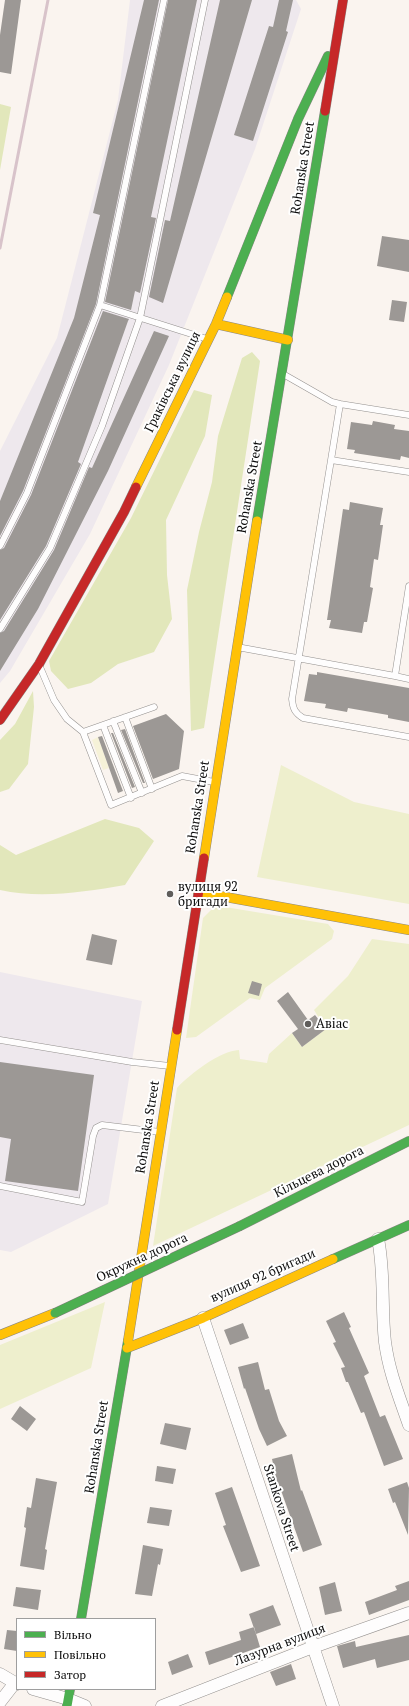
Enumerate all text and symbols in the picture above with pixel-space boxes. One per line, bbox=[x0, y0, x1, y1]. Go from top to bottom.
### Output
street label: Rohanska Street bbox=[288, 120, 318, 216]
street label: Граківська вулиця bbox=[142, 329, 204, 435]
street label: Rohanska Street bbox=[234, 439, 266, 535]
street label: Rohanska Street bbox=[183, 759, 213, 855]
place label: вулиця 92 бригади bbox=[178, 879, 238, 910]
marker: вулиця 92 бригади bbox=[165, 889, 175, 899]
place label: Авіас bbox=[316, 1016, 348, 1032]
marker: Авіас bbox=[303, 1019, 313, 1029]
street label: Rohanska Street bbox=[133, 1079, 163, 1175]
street label: Кільцева дорога bbox=[272, 1143, 366, 1201]
street label: Окружна дорога bbox=[94, 1230, 190, 1286]
street label: вулиця 92 бригади bbox=[208, 1246, 318, 1306]
street label: Rohanska Street bbox=[82, 1399, 112, 1495]
street label: Stankova Street bbox=[260, 1463, 302, 1553]
legend bbox=[16, 1618, 156, 1690]
street label: Лазурна вулиця bbox=[232, 1621, 328, 1669]
text: Вільно bbox=[54, 1627, 92, 1642]
text: Повільно bbox=[54, 1647, 106, 1662]
text: Затор bbox=[54, 1667, 86, 1682]

